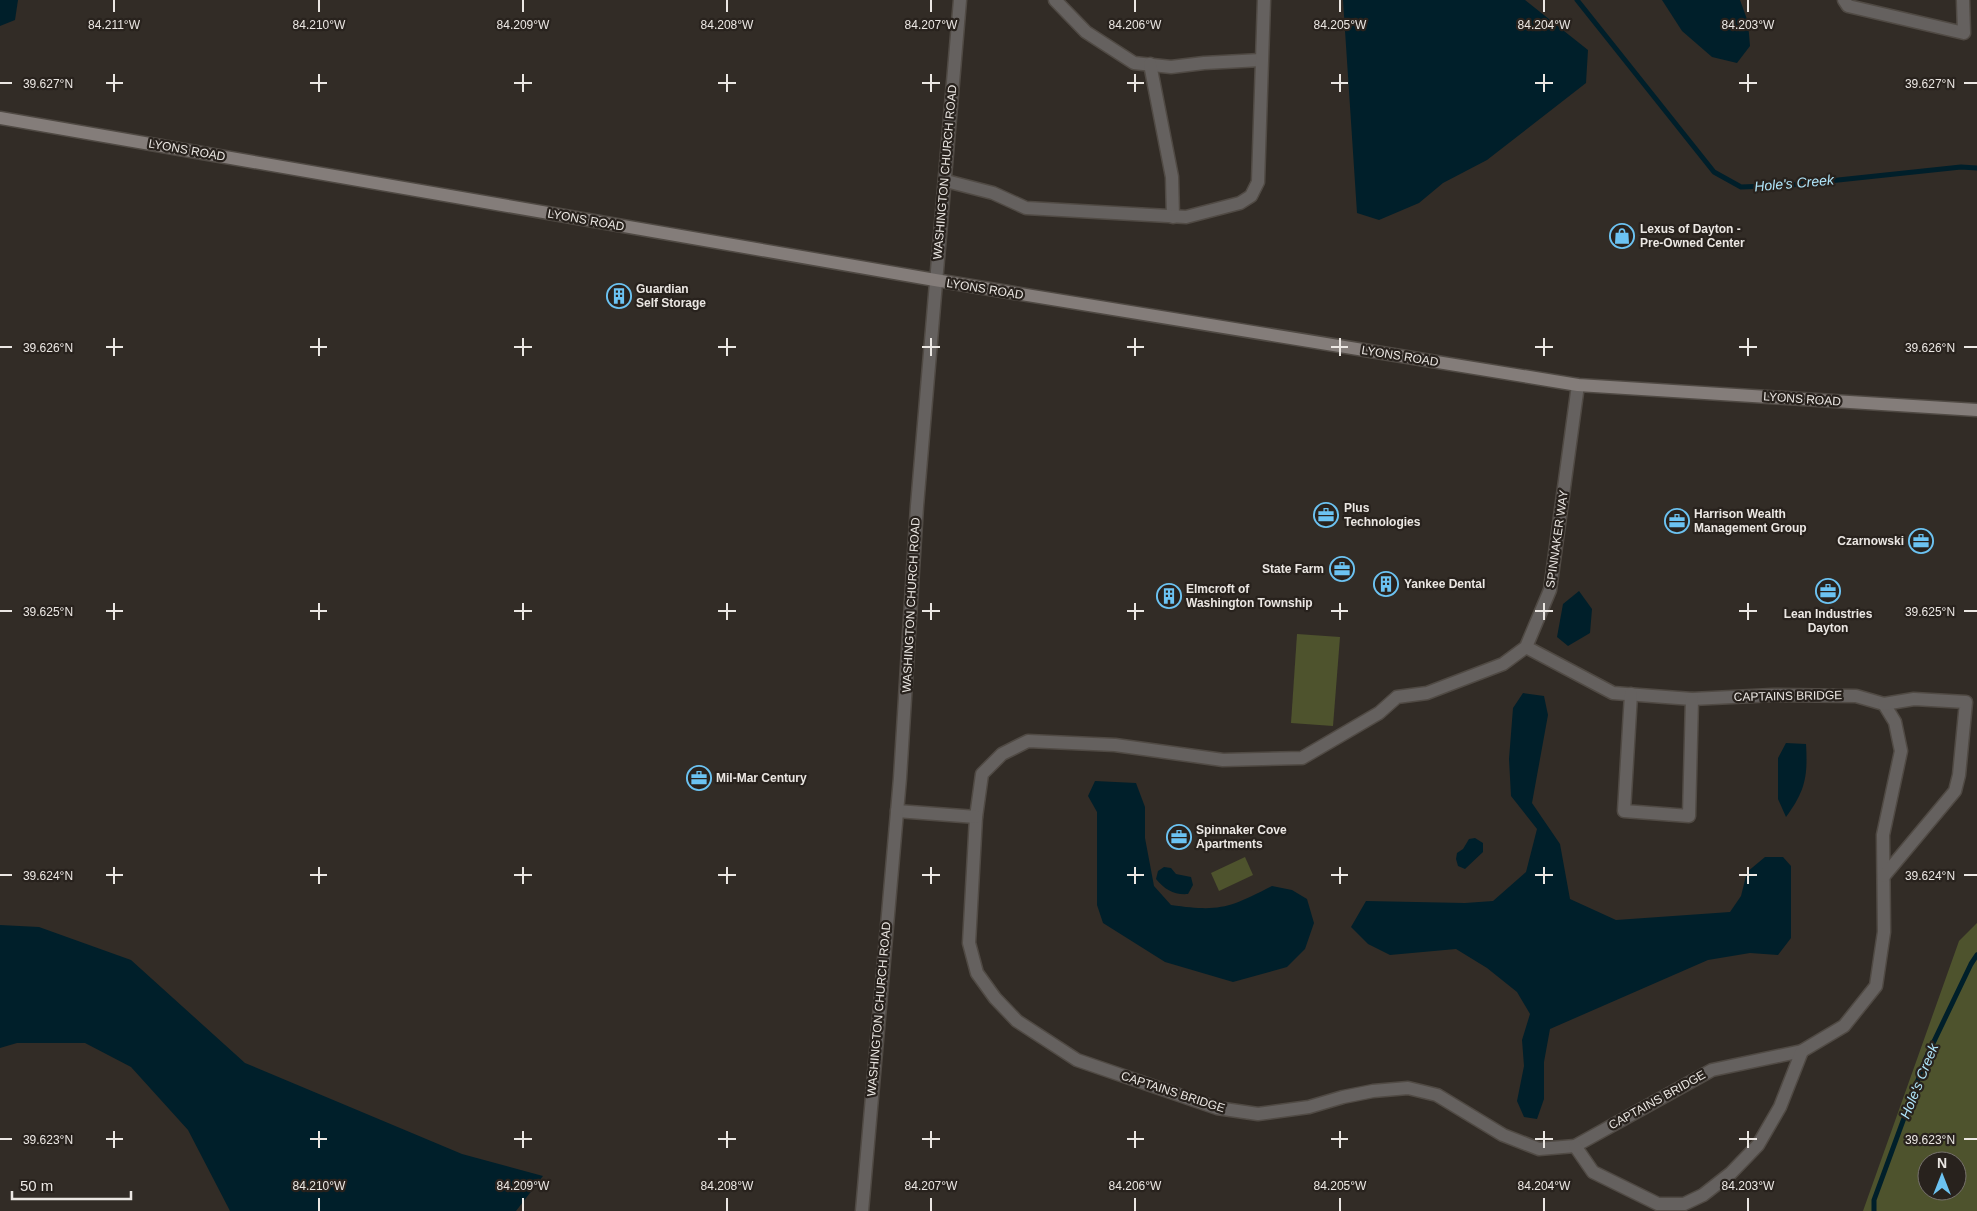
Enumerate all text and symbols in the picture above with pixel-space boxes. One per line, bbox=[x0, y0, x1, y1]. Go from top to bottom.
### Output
text: 84.211°W bbox=[88, 18, 141, 32]
text: 84.210°W bbox=[293, 18, 346, 32]
text: 84.209°W bbox=[497, 18, 550, 32]
text: 84.208°W bbox=[701, 18, 754, 32]
text: 84.207°W bbox=[905, 18, 958, 32]
text: 84.206°W bbox=[1109, 18, 1162, 32]
text: 84.205°W bbox=[1314, 18, 1367, 32]
text: 84.204°W bbox=[1518, 18, 1571, 32]
text: 84.203°W bbox=[1722, 18, 1775, 32]
text: 39.627°N bbox=[23, 77, 73, 91]
text: 39.627°N bbox=[1905, 77, 1955, 91]
street label: WASHINGTON CHURCH ROAD bbox=[930, 84, 960, 260]
street label: LYONS ROAD bbox=[147, 136, 227, 164]
water label: Hole's Creek bbox=[1754, 171, 1835, 194]
street label: LYONS ROAD bbox=[546, 206, 626, 234]
place label: Lexus of Dayton - Pre-Owned Center bbox=[1640, 222, 1745, 250]
shop icon: Lexus of Dayton - Pre-Owned Center bbox=[1609, 223, 1635, 249]
street label: LYONS ROAD bbox=[945, 276, 1025, 302]
place label: Guardian Self Storage bbox=[636, 282, 706, 310]
building icon: Guardian Self Storage bbox=[606, 283, 632, 309]
text: 39.626°N bbox=[23, 341, 73, 355]
text: 39.626°N bbox=[1905, 341, 1955, 355]
street label: LYONS ROAD bbox=[1360, 343, 1440, 369]
street label: LYONS ROAD bbox=[1763, 389, 1842, 409]
street label: SPINNAKER WAY bbox=[1543, 489, 1571, 589]
place label: Plus Technologies bbox=[1344, 501, 1421, 529]
office icon: Plus Technologies bbox=[1313, 502, 1339, 528]
place label: Harrison Wealth Management Group bbox=[1694, 507, 1807, 535]
office icon: Harrison Wealth Management Group bbox=[1664, 508, 1690, 534]
street label: WASHINGTON CHURCH ROAD bbox=[899, 517, 923, 693]
office icon: Czarnowski bbox=[1908, 528, 1934, 554]
place label: Czarnowski bbox=[1837, 534, 1904, 548]
office icon: State Farm bbox=[1329, 556, 1355, 582]
place label: State Farm bbox=[1262, 562, 1324, 576]
building icon: Yankee Dental bbox=[1373, 571, 1399, 597]
place label: Yankee Dental bbox=[1404, 577, 1485, 591]
office icon: Lean Industries Dayton bbox=[1815, 578, 1841, 604]
place label: Elmcroft of Washington Township bbox=[1186, 582, 1313, 610]
building icon: Elmcroft of Washington Township bbox=[1156, 583, 1182, 609]
text: 39.625°N bbox=[23, 605, 73, 619]
text: 39.625°N bbox=[1905, 605, 1955, 619]
place label: Lean Industries Dayton bbox=[1784, 607, 1873, 635]
street label: CAPTAINS BRIDGE bbox=[1734, 688, 1842, 704]
office icon: Mil-Mar Century bbox=[686, 765, 712, 791]
place label: Mil-Mar Century bbox=[716, 771, 807, 785]
place label: Spinnaker Cove Apartments bbox=[1196, 823, 1287, 851]
office icon: Spinnaker Cove Apartments bbox=[1166, 824, 1192, 850]
text: 39.624°N bbox=[23, 869, 73, 883]
text: 39.624°N bbox=[1905, 869, 1955, 883]
street label: WASHINGTON CHURCH ROAD bbox=[864, 921, 894, 1097]
water label: Hole's Creek bbox=[1897, 1040, 1942, 1121]
street label: CAPTAINS BRIDGE bbox=[1606, 1068, 1708, 1132]
street label: CAPTAINS BRIDGE bbox=[1119, 1069, 1227, 1115]
text: 39.623°N bbox=[23, 1133, 73, 1147]
text: 39.623°N bbox=[1905, 1133, 1955, 1147]
north arrow bbox=[1917, 1151, 1967, 1201]
text: N bbox=[1937, 1155, 1947, 1171]
scale bar bbox=[12, 1168, 131, 1200]
text: 50 m bbox=[20, 1177, 53, 1194]
text: 84.210°W bbox=[293, 1179, 346, 1193]
text: 84.209°W bbox=[497, 1179, 550, 1193]
text: 84.208°W bbox=[701, 1179, 754, 1193]
text: 84.207°W bbox=[905, 1179, 958, 1193]
text: 84.206°W bbox=[1109, 1179, 1162, 1193]
text: 84.205°W bbox=[1314, 1179, 1367, 1193]
text: 84.204°W bbox=[1518, 1179, 1571, 1193]
text: 84.203°W bbox=[1722, 1179, 1775, 1193]

